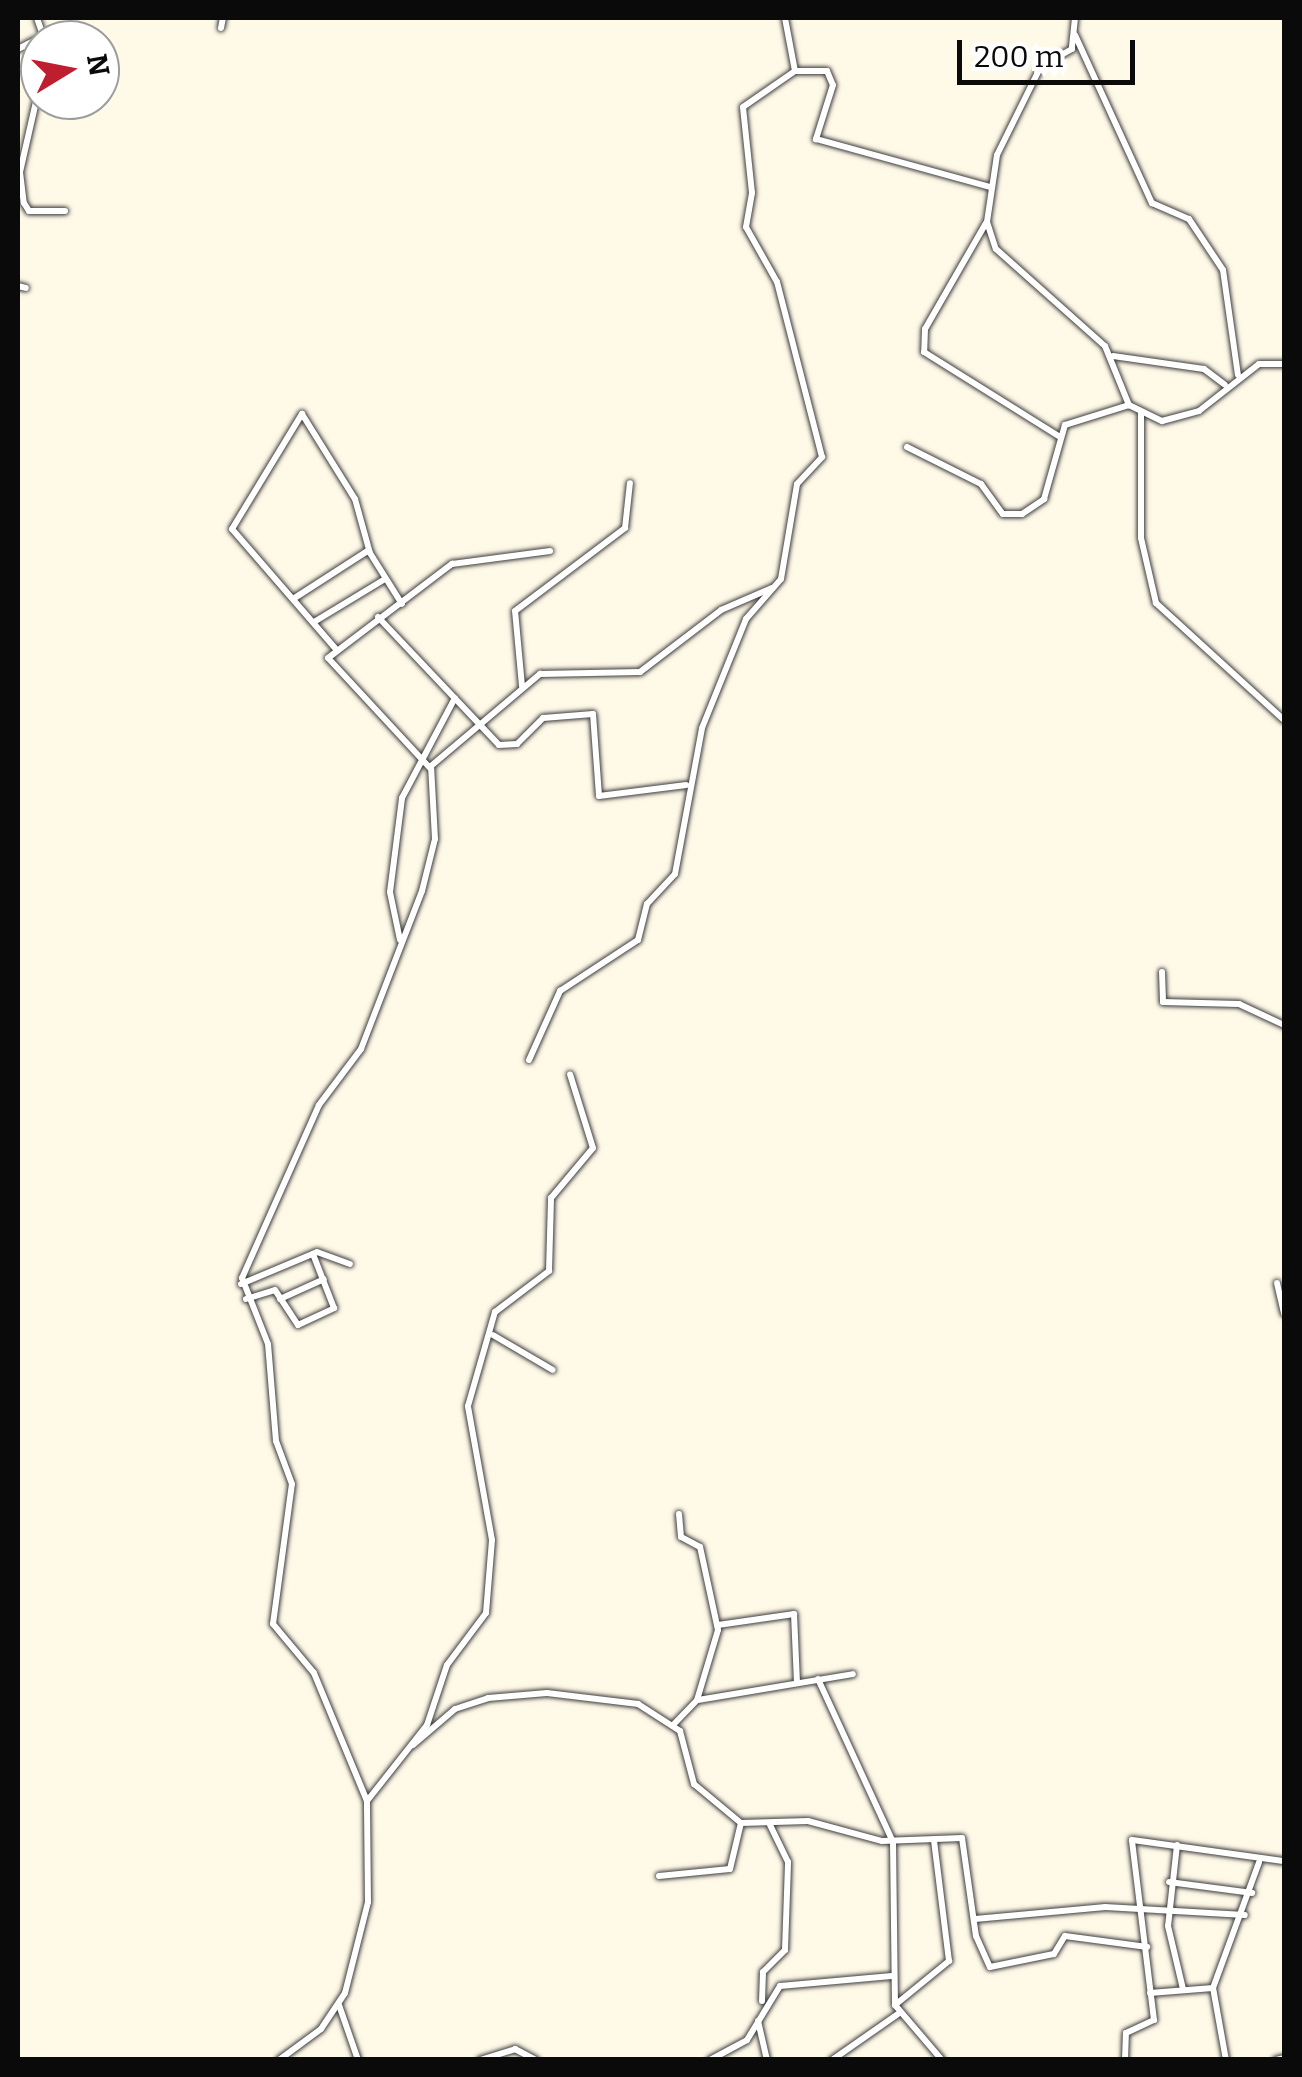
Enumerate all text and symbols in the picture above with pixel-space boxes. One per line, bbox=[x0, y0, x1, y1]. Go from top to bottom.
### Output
north arrow bbox=[20, 20, 120, 120]
scale bar bbox=[962, 20, 1140, 82]
text: 200 m bbox=[974, 39, 1063, 75]
text: N bbox=[80, 52, 116, 79]

